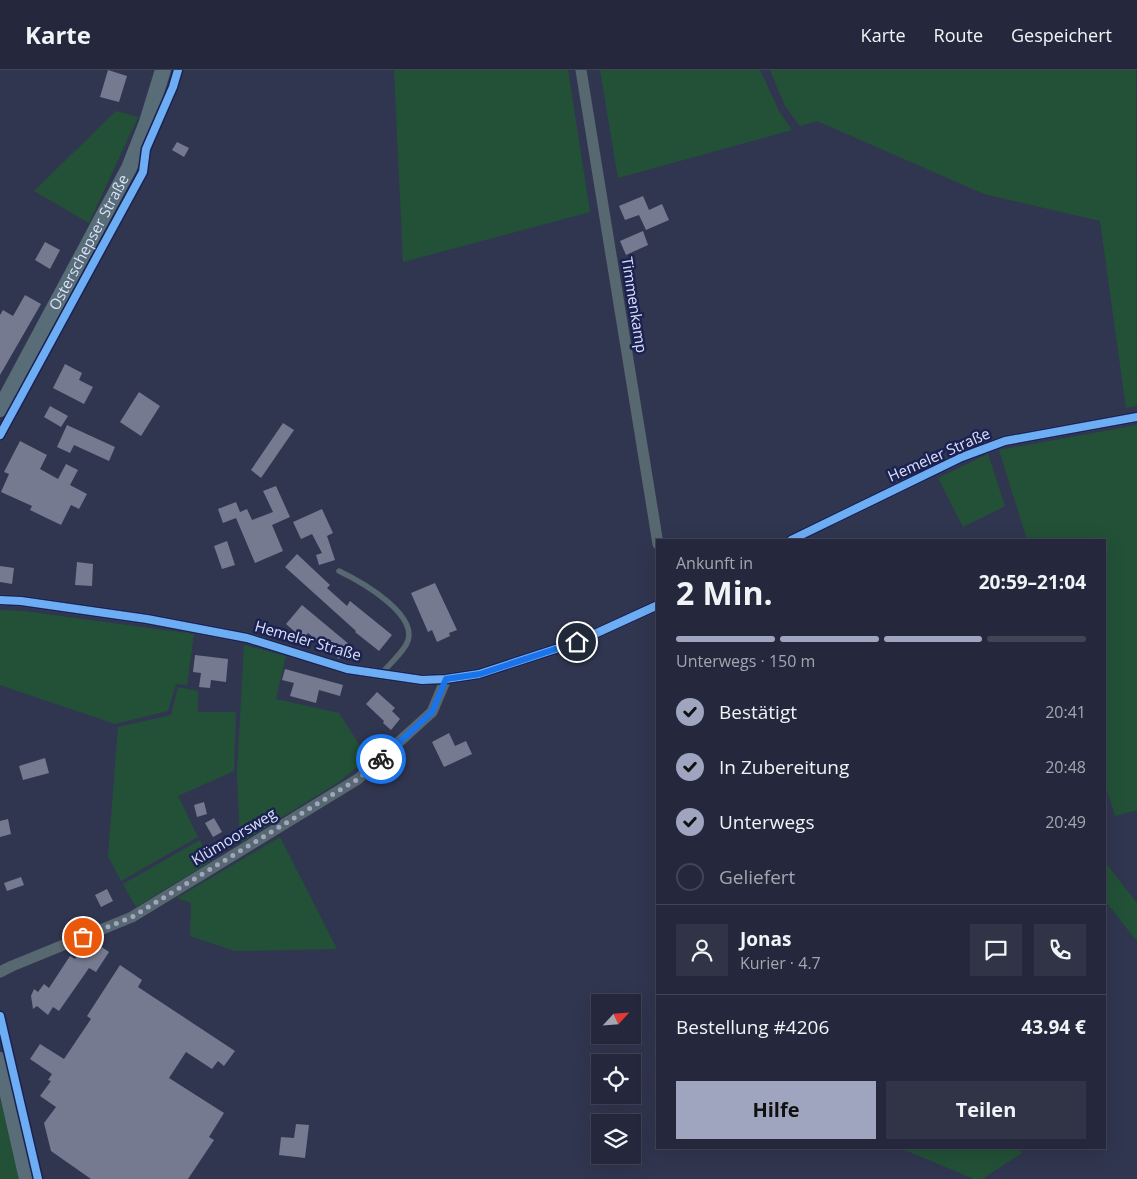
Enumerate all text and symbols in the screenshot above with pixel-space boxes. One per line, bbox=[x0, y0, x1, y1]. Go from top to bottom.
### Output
text: Karte bbox=[25, 18, 91, 51]
text: Karte bbox=[861, 23, 906, 47]
text: Route bbox=[934, 23, 983, 47]
text: Gespeichert bbox=[1011, 23, 1112, 47]
street label: Osterschepser Straße bbox=[44, 170, 133, 313]
street label: Timmenkamp bbox=[618, 256, 652, 354]
street label: Hemeler Straße bbox=[884, 423, 993, 486]
text: Ankunft in bbox=[676, 552, 753, 574]
text: 20:59–21:04 bbox=[979, 569, 1086, 595]
text: 2 Min. bbox=[676, 571, 773, 614]
street label: Hemeler Straße bbox=[253, 615, 364, 665]
pin bbox=[556, 621, 598, 663]
icon: home bbox=[563, 628, 591, 656]
text: Unterwegs · 150 m bbox=[676, 650, 815, 672]
icon: check bbox=[676, 698, 704, 726]
text: Bestätigt bbox=[719, 699, 797, 725]
text: 20:41 bbox=[1045, 701, 1086, 723]
courier bbox=[356, 734, 406, 784]
icon: bike bbox=[367, 745, 395, 773]
icon: check bbox=[676, 753, 704, 781]
text: In Zubereitung bbox=[719, 754, 849, 780]
text: 20:48 bbox=[1045, 756, 1086, 778]
street label: Klümoorsweg bbox=[187, 803, 280, 869]
icon: check bbox=[676, 808, 704, 836]
text: Unterwegs bbox=[719, 809, 814, 835]
text: 20:49 bbox=[1045, 811, 1086, 833]
text: Geliefert bbox=[719, 864, 795, 890]
pin bbox=[62, 916, 104, 958]
icon: bag bbox=[69, 923, 97, 951]
button: person bbox=[676, 924, 728, 976]
button: chat bbox=[970, 924, 1022, 976]
button: phone bbox=[1034, 924, 1086, 976]
text: Jonas bbox=[740, 926, 791, 952]
text: Kurier · 4.7 bbox=[740, 952, 821, 974]
north arrow bbox=[591, 994, 641, 1044]
map controls bbox=[591, 994, 641, 1164]
text: Bestellung #4206 bbox=[676, 1014, 829, 1040]
text: 43.94 € bbox=[1021, 1014, 1086, 1040]
button: locate bbox=[591, 1054, 641, 1104]
button: Hilfe bbox=[676, 1081, 876, 1139]
button: Teilen bbox=[886, 1081, 1086, 1139]
button: layers bbox=[591, 1114, 641, 1164]

